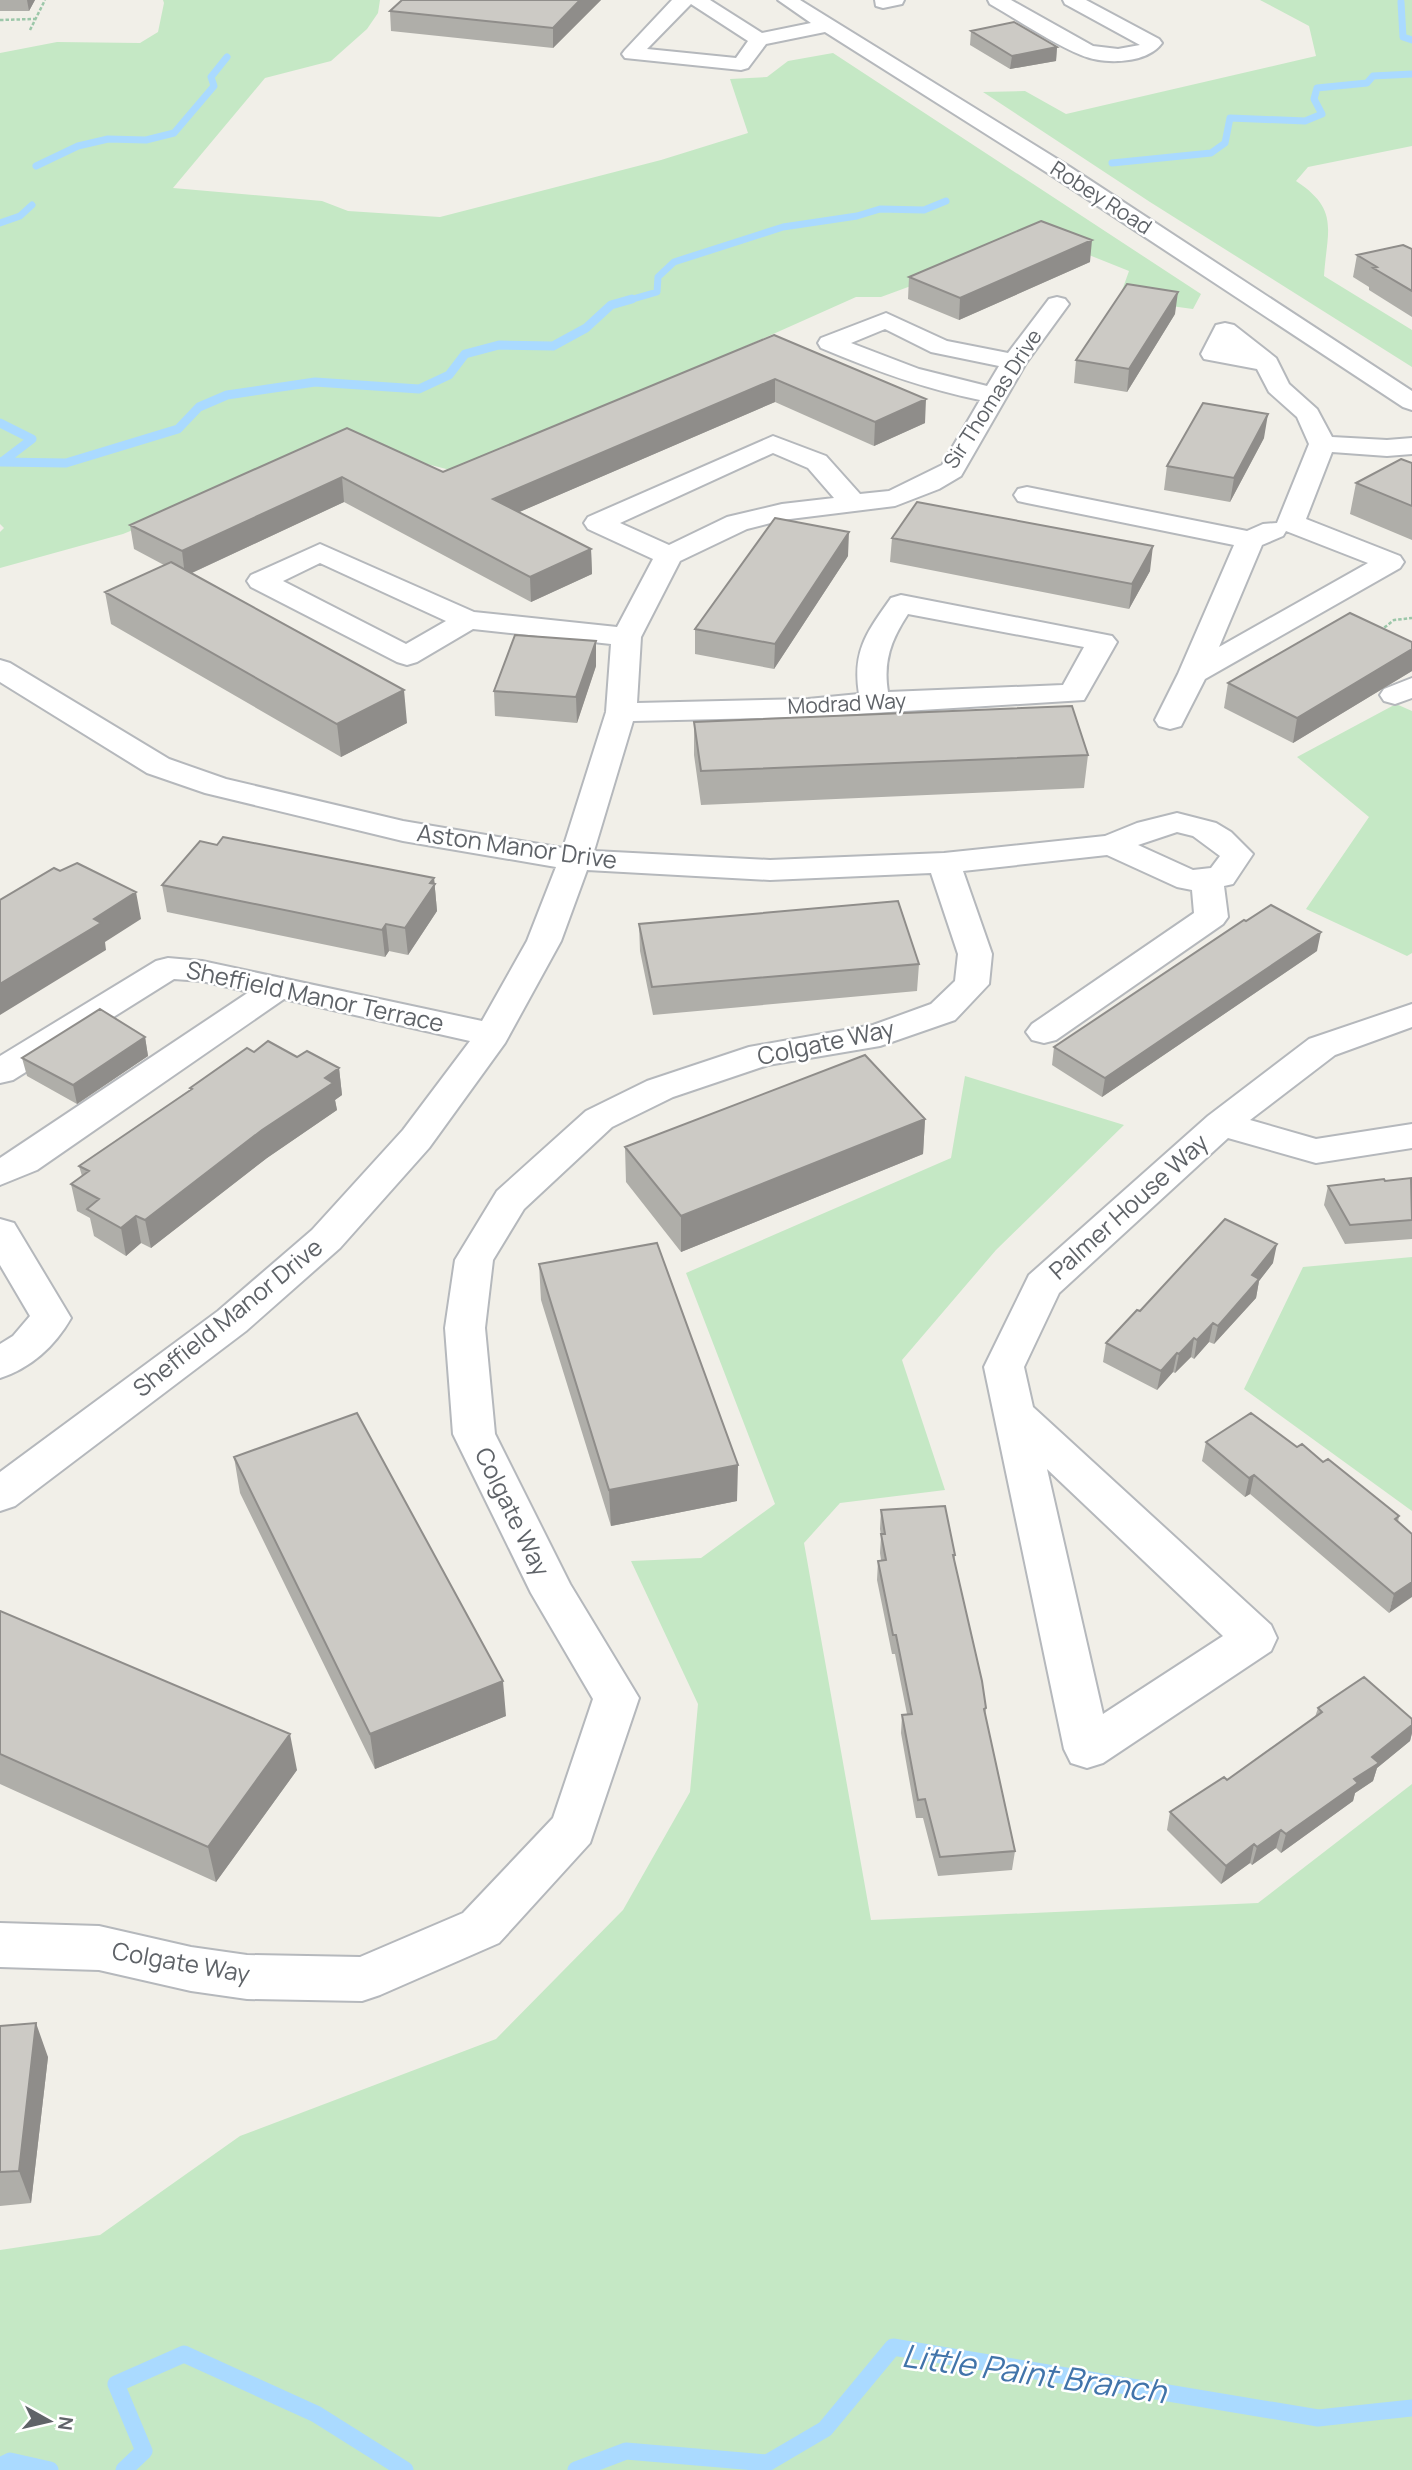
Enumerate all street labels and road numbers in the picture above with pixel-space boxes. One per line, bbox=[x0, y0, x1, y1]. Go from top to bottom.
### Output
street label: Robey Road bbox=[1046, 154, 1157, 240]
street label: Sir Thomas Drive bbox=[937, 323, 1048, 474]
street label: Modrad Way bbox=[787, 686, 907, 720]
street label: Aston Manor Drive bbox=[415, 815, 619, 876]
street label: Sheffield Manor Terrace bbox=[184, 952, 447, 1039]
street label: Colgate Way bbox=[754, 1011, 897, 1072]
street label: Palmer House Way bbox=[1041, 1125, 1215, 1286]
street label: Sheffield Manor Drive bbox=[125, 1230, 329, 1404]
street label: Colgate Way bbox=[468, 1442, 559, 1581]
street label: Colgate Way bbox=[110, 1933, 253, 1990]

